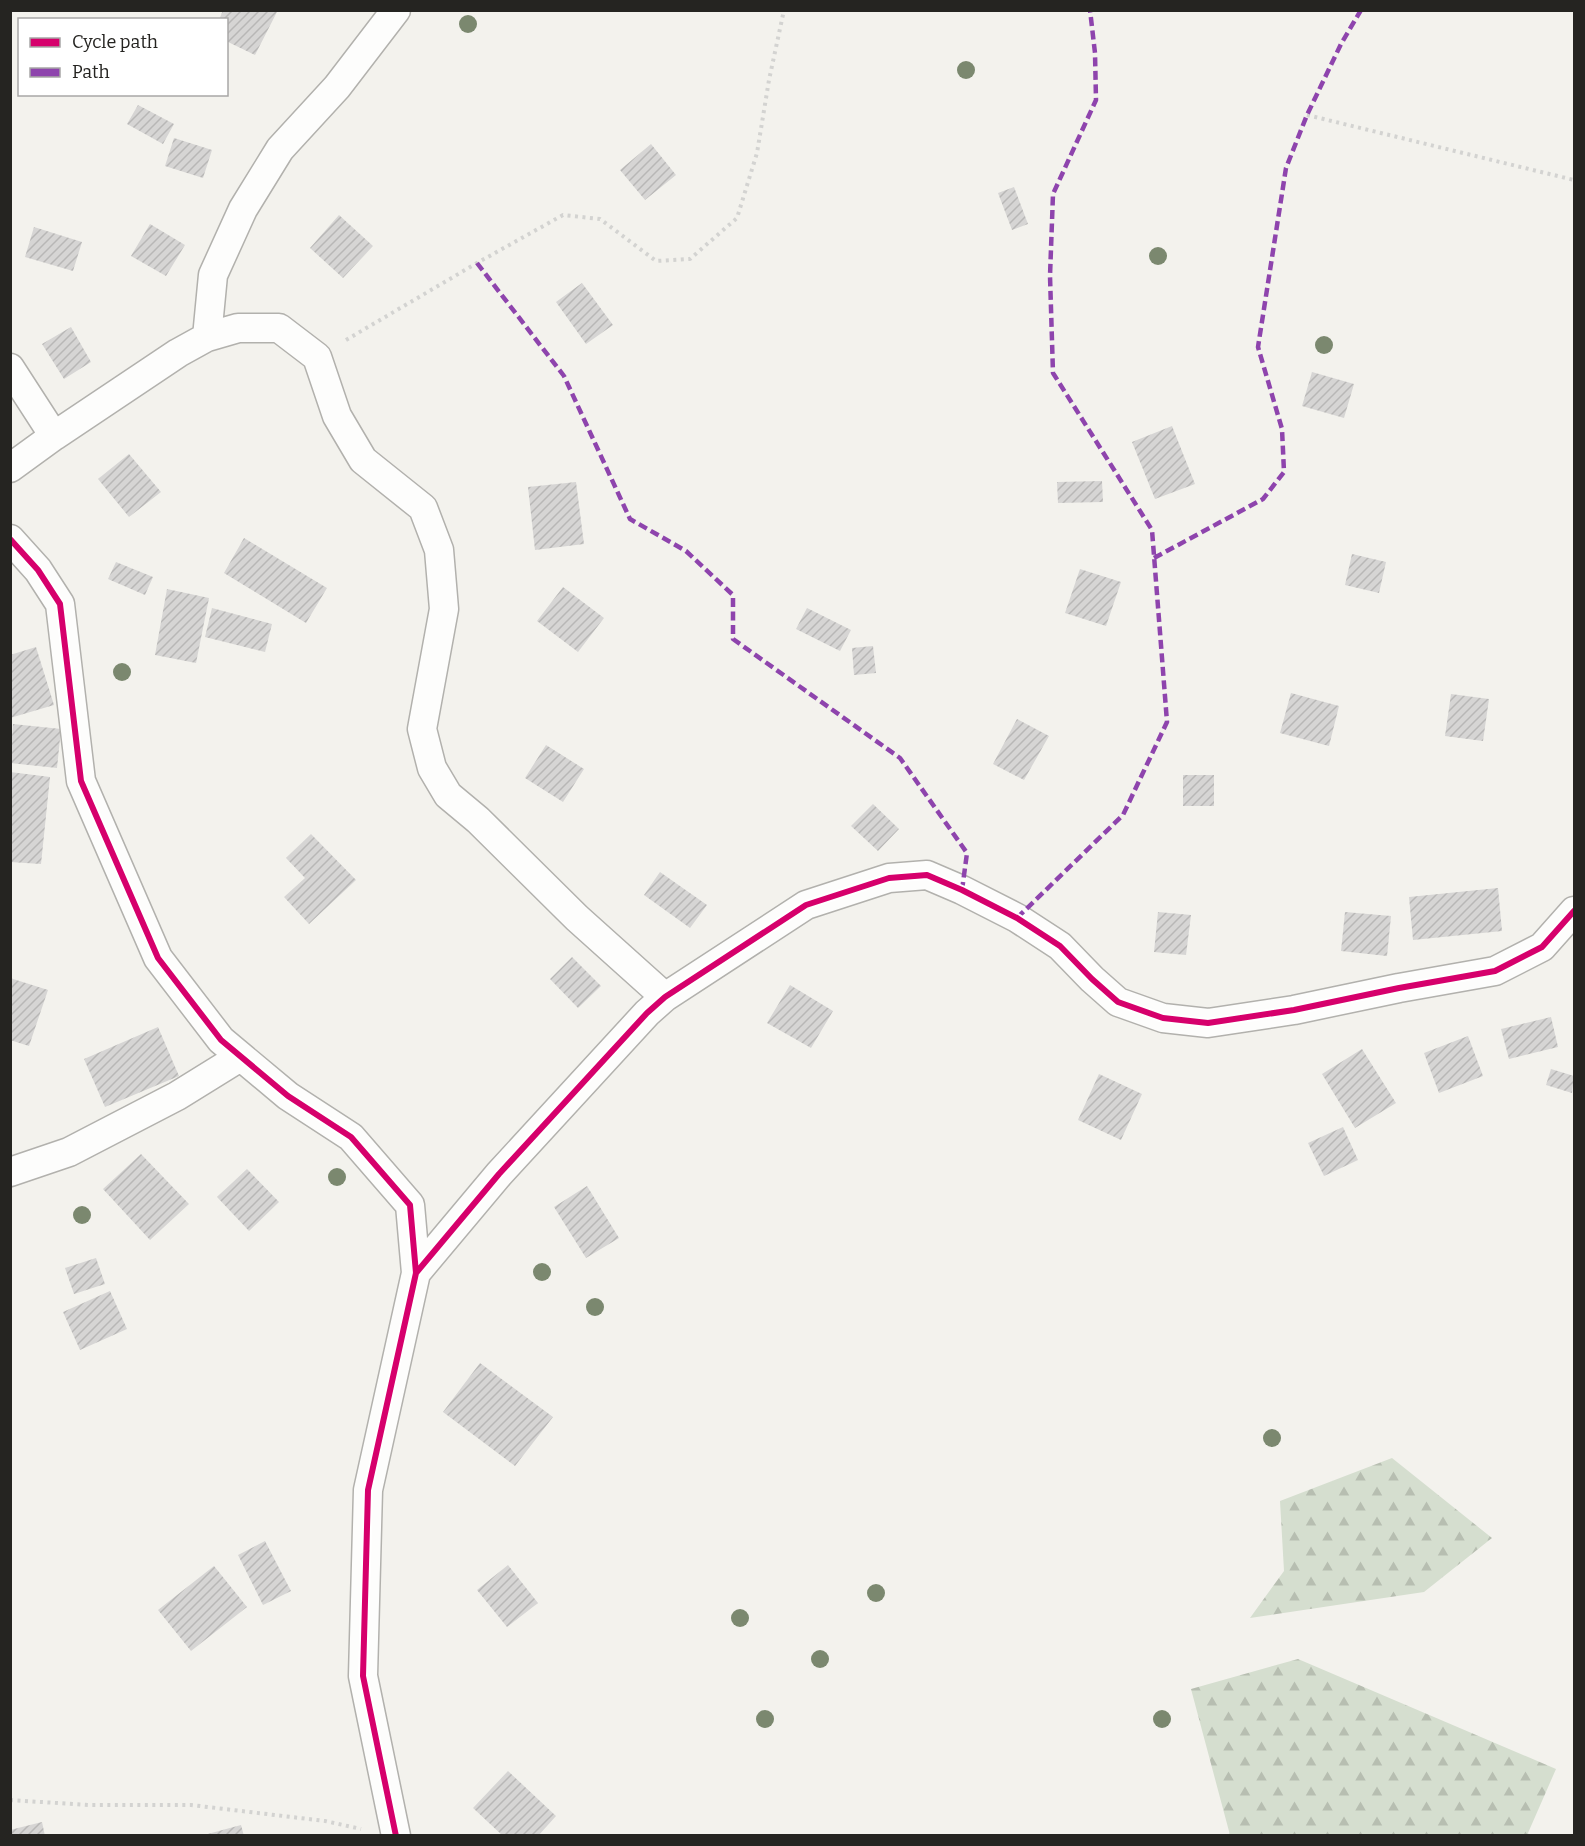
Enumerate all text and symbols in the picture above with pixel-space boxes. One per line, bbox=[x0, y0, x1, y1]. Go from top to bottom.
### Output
legend bbox=[18, 18, 228, 96]
text: Cycle path bbox=[72, 31, 158, 53]
text: Path bbox=[72, 61, 110, 83]

